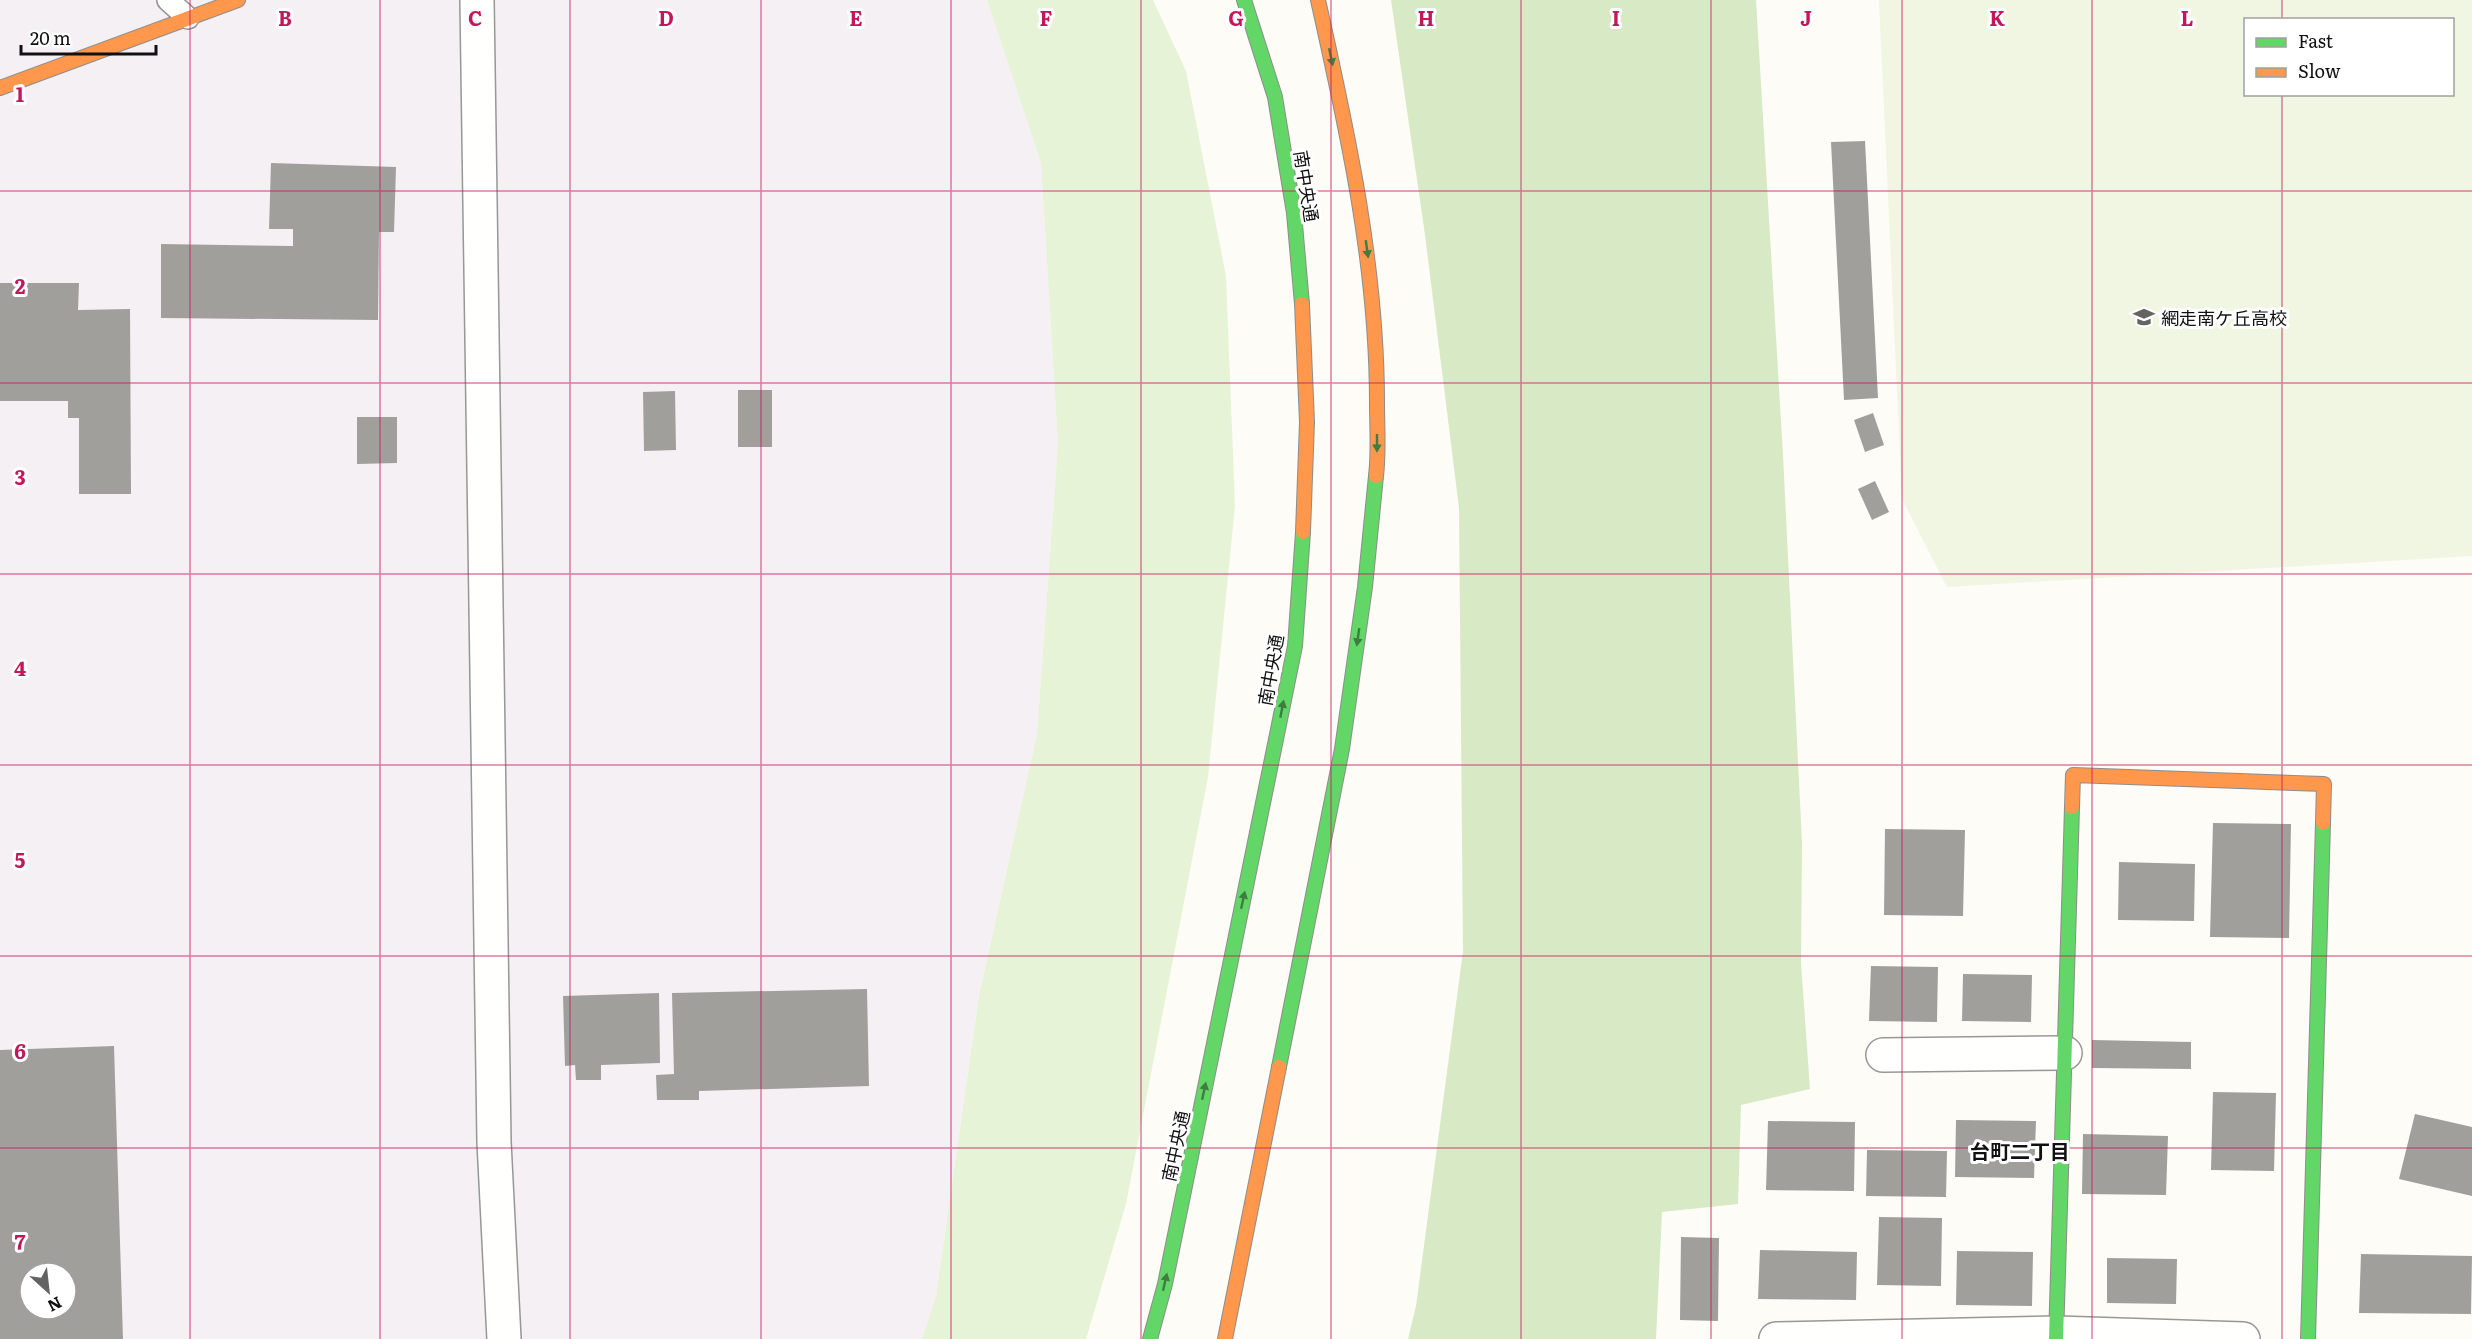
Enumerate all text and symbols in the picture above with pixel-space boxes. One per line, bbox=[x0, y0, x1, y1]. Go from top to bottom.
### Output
text: B bbox=[278, 2, 292, 32]
text: C bbox=[468, 2, 482, 32]
text: D bbox=[658, 2, 674, 32]
text: E bbox=[849, 2, 863, 32]
text: F bbox=[1040, 2, 1053, 32]
text: G bbox=[1228, 2, 1244, 32]
text: H bbox=[1418, 2, 1434, 32]
text: I bbox=[1612, 2, 1620, 32]
text: J bbox=[1800, 2, 1812, 32]
text: K bbox=[1989, 2, 2005, 32]
text: L bbox=[2181, 2, 2194, 32]
scale bar bbox=[21, 18, 156, 56]
legend bbox=[2244, 18, 2454, 96]
text: 20 m bbox=[30, 24, 71, 51]
text: Fast bbox=[2298, 27, 2334, 54]
one-way arrow bbox=[1327, 48, 1336, 67]
text: Slow bbox=[2298, 57, 2341, 84]
text: 1 bbox=[16, 78, 24, 108]
street label: 南中央通 bbox=[1288, 148, 1326, 224]
one-way arrow bbox=[1362, 239, 1371, 258]
text: 2 bbox=[15, 270, 26, 300]
place label: 網走南ケ丘高校 bbox=[2161, 304, 2287, 331]
school or university icon: 網走南ケ丘高校 bbox=[2132, 305, 2156, 329]
one-way arrow bbox=[1372, 434, 1382, 453]
text: 3 bbox=[14, 461, 26, 491]
one-way arrow bbox=[1353, 628, 1362, 647]
street label: 南中央通 bbox=[1250, 632, 1290, 708]
text: 4 bbox=[14, 652, 26, 682]
one-way arrow bbox=[1278, 700, 1287, 719]
text: 5 bbox=[15, 844, 26, 874]
one-way arrow bbox=[1239, 891, 1249, 910]
text: 6 bbox=[14, 1035, 26, 1065]
one-way arrow bbox=[1200, 1082, 1209, 1101]
street label: 南中央通 bbox=[1154, 1108, 1196, 1184]
district label: 台町二丁目 bbox=[1970, 1135, 2070, 1165]
text: 7 bbox=[15, 1226, 26, 1256]
north arrow bbox=[18, 1261, 78, 1321]
one-way arrow bbox=[1161, 1273, 1170, 1292]
text: N bbox=[44, 1292, 67, 1319]

